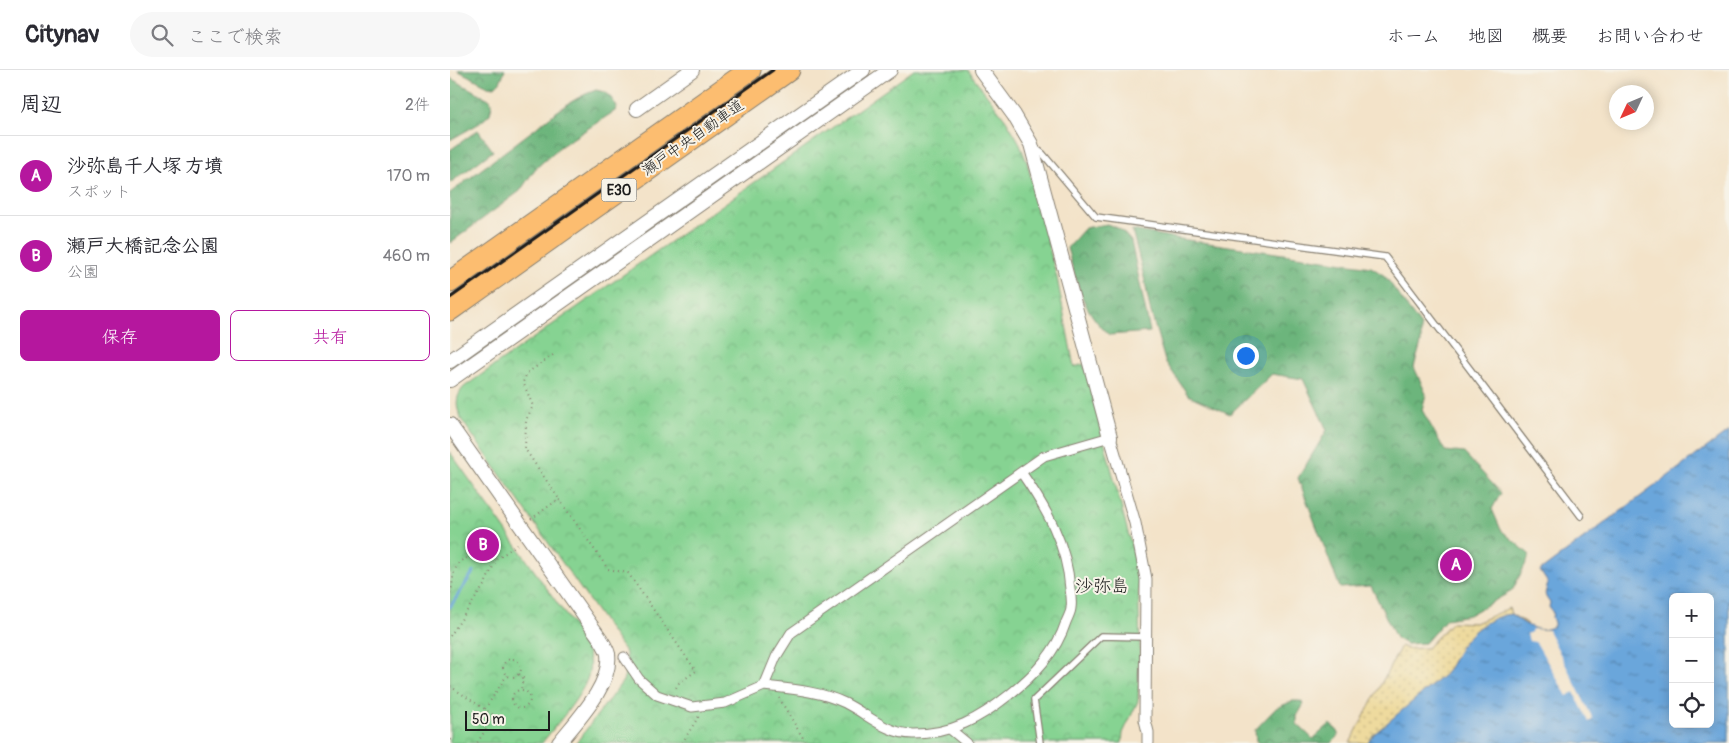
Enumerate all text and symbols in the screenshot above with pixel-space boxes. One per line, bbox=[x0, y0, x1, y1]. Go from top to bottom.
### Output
search box bbox=[130, 12, 480, 57]
text: Citynav bbox=[25, 20, 100, 49]
icon: search bbox=[148, 21, 176, 49]
text: ここで検索 bbox=[188, 25, 283, 49]
text: ホーム bbox=[1387, 25, 1440, 48]
text: 地図 bbox=[1468, 25, 1504, 48]
text: 概要 bbox=[1532, 25, 1568, 48]
text: お問い合わせ bbox=[1596, 25, 1704, 48]
north arrow bbox=[1609, 85, 1654, 130]
text: 周辺 bbox=[20, 91, 62, 118]
text: 2件 bbox=[405, 95, 430, 115]
street label: 瀬戸中央自動車道 bbox=[638, 96, 748, 180]
text: 沙弥島千人塚 方墳 bbox=[67, 154, 223, 178]
text: A bbox=[31, 166, 41, 186]
text: 170 m bbox=[387, 166, 430, 186]
road number: E30 bbox=[602, 178, 636, 202]
text: スポット bbox=[67, 182, 131, 202]
text: 瀬戸大橋記念公園 bbox=[67, 234, 219, 258]
text: B bbox=[31, 246, 41, 266]
text: 460 m bbox=[383, 246, 430, 266]
text: 公園 bbox=[67, 262, 99, 282]
button: 保存 bbox=[20, 310, 220, 361]
button: 共有 bbox=[230, 310, 430, 361]
your location bbox=[1233, 343, 1259, 369]
pin: B bbox=[467, 526, 499, 564]
pin: A bbox=[1440, 546, 1472, 584]
district label: 沙弥島 bbox=[1075, 575, 1129, 598]
map controls bbox=[1669, 593, 1714, 728]
button: + bbox=[1669, 593, 1714, 638]
button: − bbox=[1669, 638, 1714, 683]
button: locate bbox=[1669, 683, 1714, 728]
scale bar bbox=[465, 708, 550, 731]
text: 50 m bbox=[472, 711, 505, 728]

